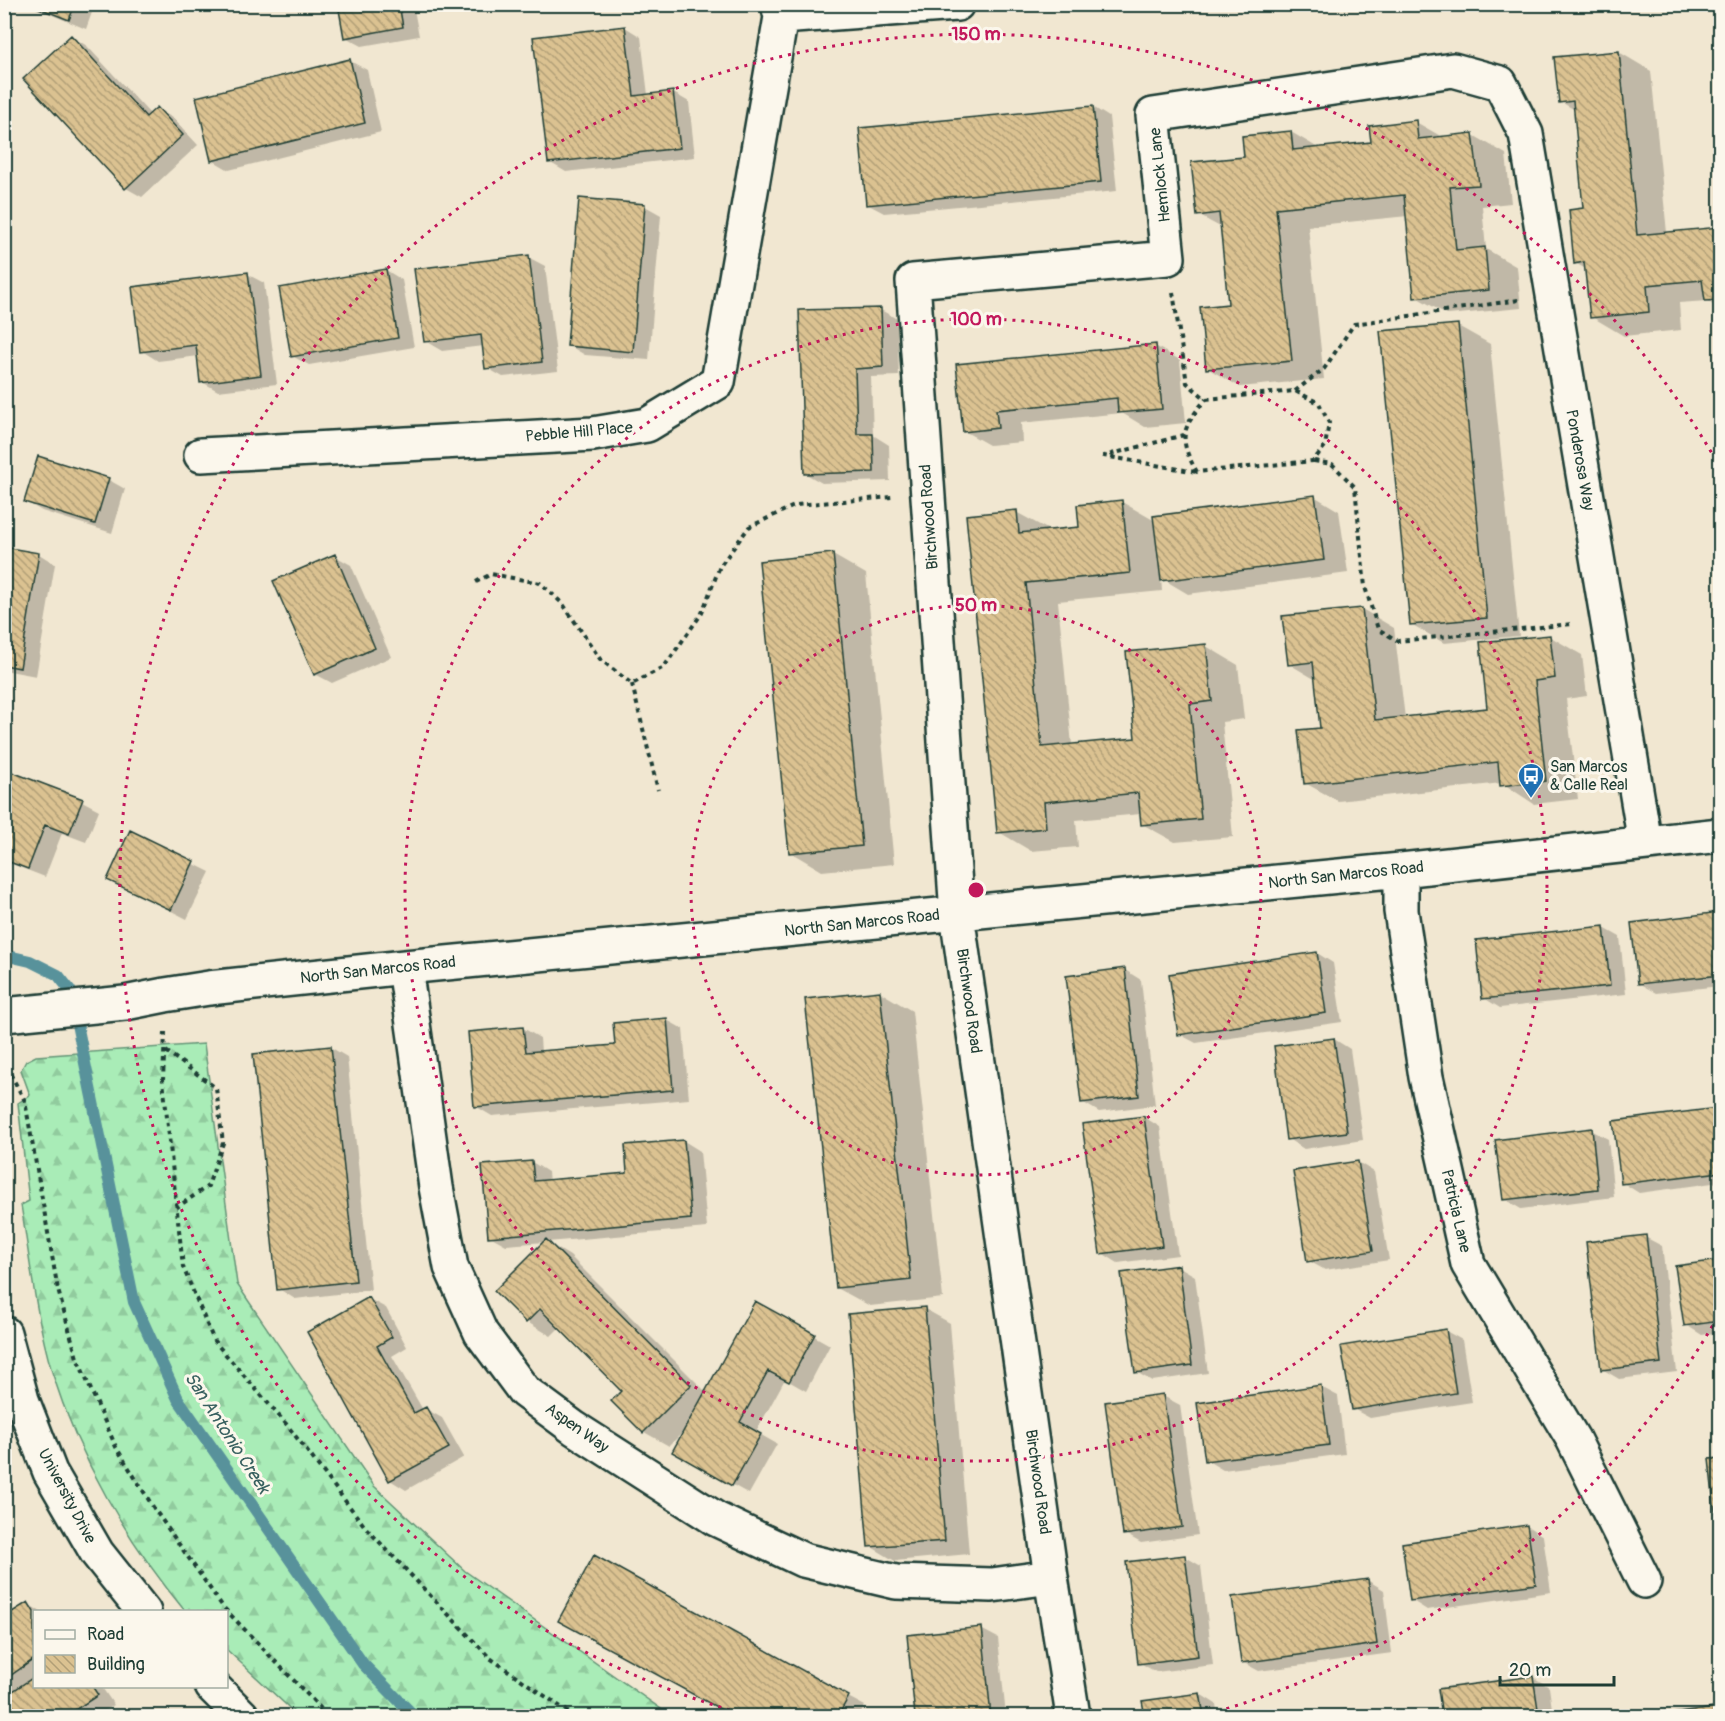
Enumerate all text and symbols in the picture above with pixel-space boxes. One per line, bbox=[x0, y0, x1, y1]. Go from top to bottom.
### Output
text: 150 m bbox=[952, 23, 1001, 46]
street label: Hemlock Lane bbox=[1145, 127, 1175, 223]
text: 100 m bbox=[950, 308, 1002, 331]
street label: Ponderosa Way bbox=[1561, 408, 1599, 512]
street label: Pebble Hill Place bbox=[524, 417, 634, 447]
street label: Birchwood Road bbox=[915, 464, 943, 570]
text: 50 m bbox=[955, 594, 997, 617]
place label: San Marcos & Calle Real bbox=[1550, 757, 1628, 795]
bus stop icon: San Marcos & Calle Real bbox=[1516, 761, 1546, 799]
street label: North San Marcos Road bbox=[1267, 857, 1425, 893]
centre of rings bbox=[966, 880, 986, 900]
street label: North San Marcos Road bbox=[783, 905, 941, 941]
street label: Birchwood Road bbox=[952, 947, 986, 1055]
street label: North San Marcos Road bbox=[299, 952, 457, 988]
street label: Patricia Lane bbox=[1437, 1167, 1475, 1255]
water label: San Antonio Creek bbox=[179, 1368, 276, 1499]
street label: Aspen Way bbox=[541, 1399, 613, 1457]
street label: Birchwood Road bbox=[1021, 1428, 1055, 1536]
street label: University Drive bbox=[34, 1445, 100, 1547]
legend bbox=[33, 1610, 228, 1688]
text: Road bbox=[87, 1623, 124, 1646]
scale bar bbox=[1500, 1649, 1614, 1687]
text: Building bbox=[87, 1653, 145, 1676]
text: 20 m bbox=[1509, 1659, 1551, 1682]

